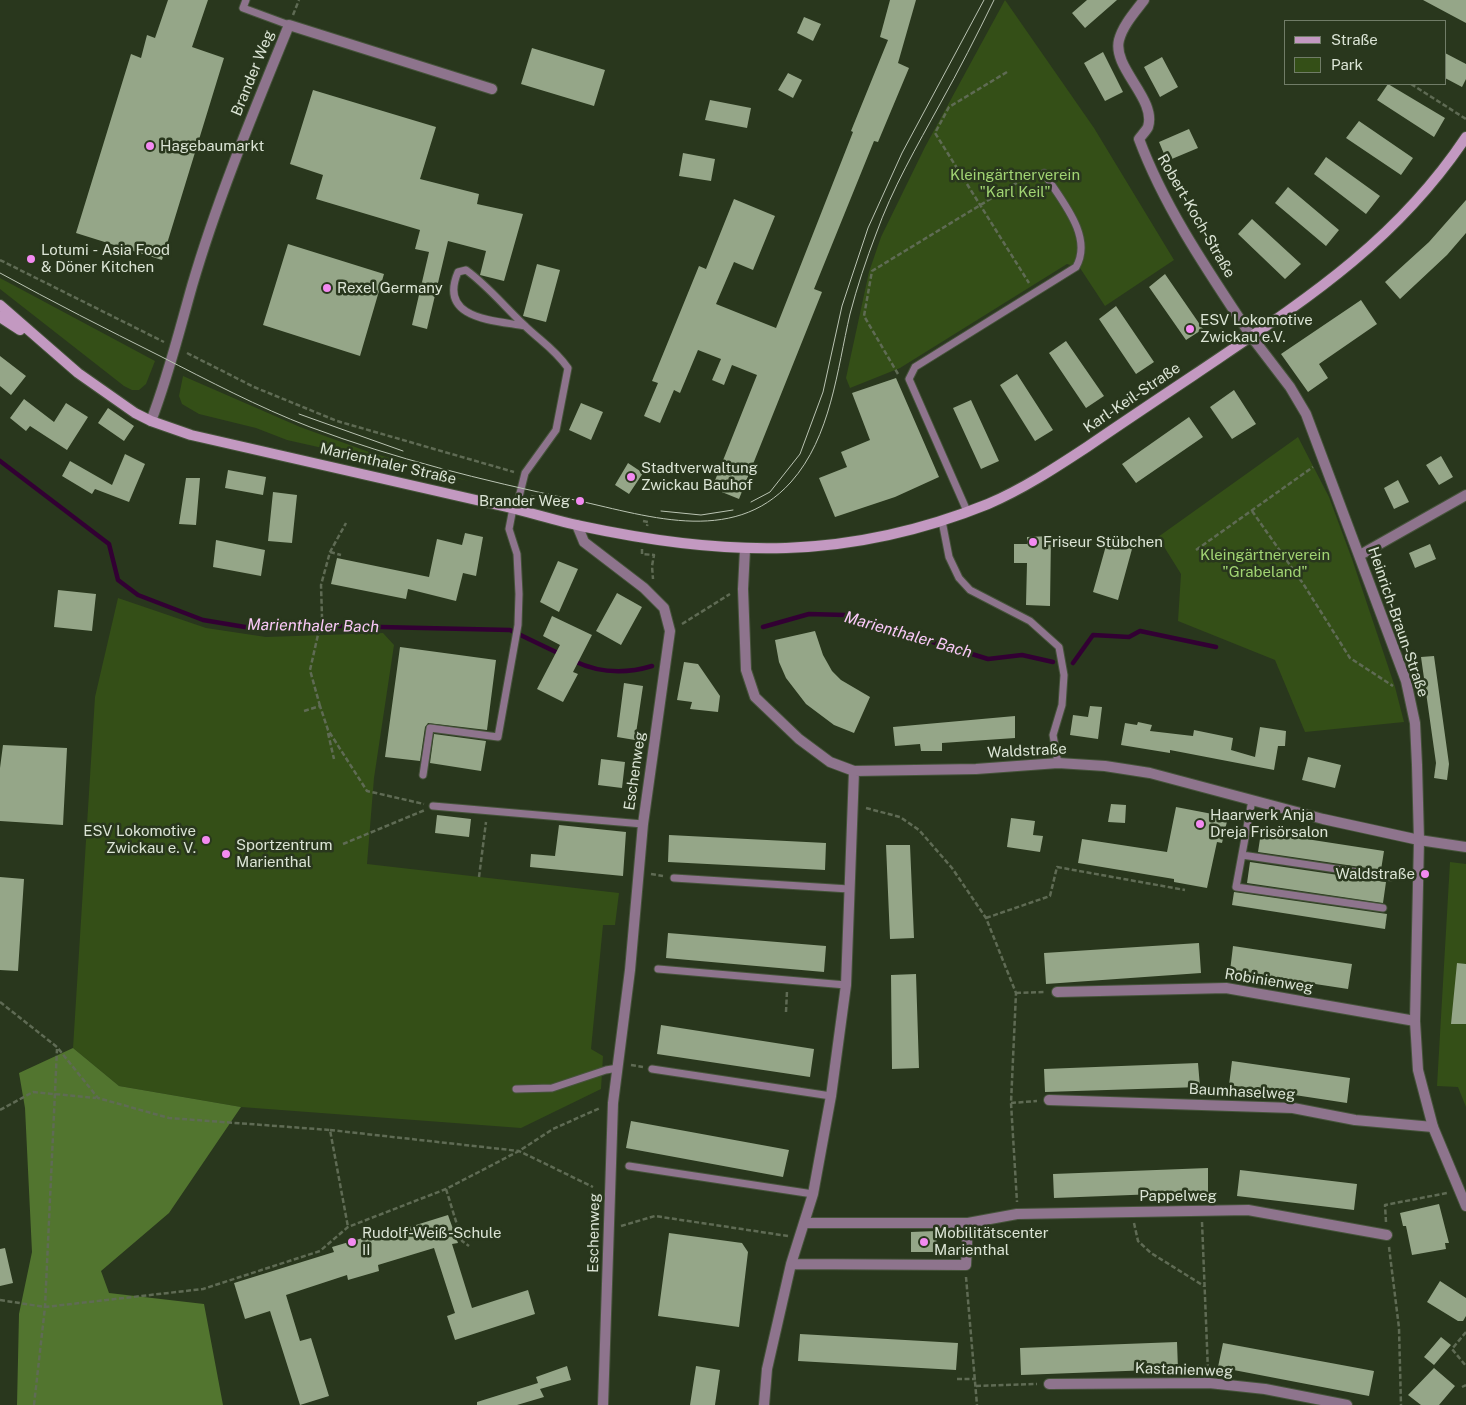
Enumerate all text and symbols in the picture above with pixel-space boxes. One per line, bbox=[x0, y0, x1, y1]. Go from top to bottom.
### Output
legend bbox=[1284, 20, 1446, 85]
street label: Brander Weg bbox=[228, 27, 278, 119]
text: Straße bbox=[1331, 31, 1378, 48]
text: Park bbox=[1331, 56, 1363, 73]
place label: Hagebaumarkt bbox=[160, 137, 264, 155]
marker: Hagebaumarkt bbox=[144, 140, 156, 152]
street label: Robert-Koch-Straße bbox=[1153, 151, 1239, 281]
park label: Kleingärtnerverein "Karl Keil" bbox=[950, 166, 1080, 201]
place label: Lotumi - Asia Food & Döner Kitchen bbox=[41, 241, 170, 276]
marker: Lotumi - Asia Food & Döner Kitchen bbox=[25, 253, 37, 265]
place label: Rexel Germany bbox=[337, 279, 443, 297]
marker: Rexel Germany bbox=[321, 282, 333, 294]
place label: ESV Lokomotive Zwickau e.V. bbox=[1200, 311, 1313, 346]
marker: ESV Lokomotive Zwickau e.V. bbox=[1184, 323, 1196, 335]
street label: Karl-Keil-Straße bbox=[1080, 359, 1184, 437]
street label: Marienthaler Straße bbox=[318, 440, 458, 488]
place label: Stadtverwaltung Zwickau Bauhof bbox=[641, 459, 758, 494]
marker: Stadtverwaltung Zwickau Bauhof bbox=[625, 471, 637, 483]
place label: Brander Weg bbox=[479, 492, 570, 510]
marker: Brander Weg bbox=[574, 495, 586, 507]
place label: Friseur Stübchen bbox=[1043, 533, 1163, 551]
marker: Friseur Stübchen bbox=[1027, 536, 1039, 548]
street label: Heinrich-Braun-Straße bbox=[1364, 544, 1432, 700]
park label: Kleingärtnerverein "Grabeland" bbox=[1200, 546, 1330, 581]
water label: Marienthaler Bach bbox=[842, 608, 974, 662]
water label: Marienthaler Bach bbox=[247, 615, 379, 637]
street label: Eschenweg bbox=[621, 730, 649, 812]
street label: Waldstraße bbox=[987, 740, 1067, 762]
place label: Haarwerk Anja Dreja Frisörsalon bbox=[1210, 806, 1328, 841]
marker: Haarwerk Anja Dreja Frisörsalon bbox=[1194, 818, 1206, 830]
place label: ESV Lokomotive Zwickau e. V. bbox=[83, 822, 196, 857]
marker: ESV Lokomotive Zwickau e. V. bbox=[200, 834, 212, 846]
place label: Sportzentrum Marienthal bbox=[236, 836, 332, 871]
marker: Sportzentrum Marienthal bbox=[220, 848, 232, 860]
place label: Waldstraße bbox=[1335, 865, 1415, 883]
marker: Waldstraße bbox=[1419, 868, 1431, 880]
street label: Robinienweg bbox=[1223, 965, 1315, 997]
street label: Baumhaselweg bbox=[1188, 1080, 1296, 1104]
street label: Pappelweg bbox=[1139, 1187, 1217, 1205]
street label: Eschenweg bbox=[584, 1193, 604, 1273]
place label: Rudolf-Weiß-Schule II bbox=[362, 1224, 502, 1259]
place label: Mobilitätscenter Marienthal bbox=[934, 1224, 1049, 1259]
marker: Rudolf-Weiß-Schule II bbox=[346, 1236, 358, 1248]
marker: Mobilitätscenter Marienthal bbox=[918, 1236, 930, 1248]
street label: Kastanienweg bbox=[1135, 1359, 1233, 1381]

